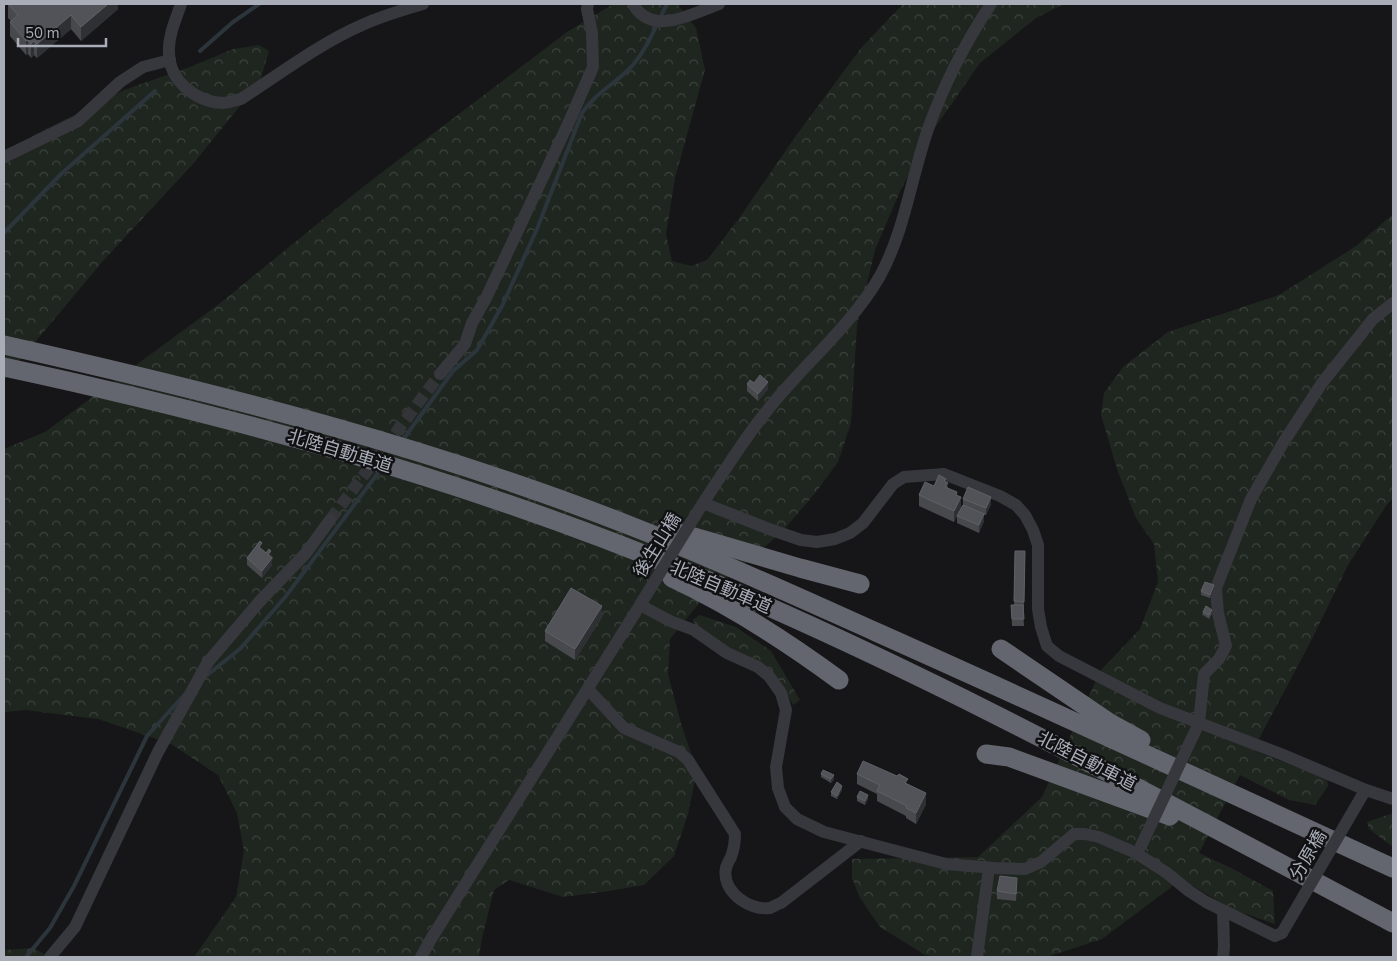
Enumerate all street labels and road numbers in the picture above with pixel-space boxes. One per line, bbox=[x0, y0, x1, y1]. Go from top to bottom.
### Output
street label: 北陸自動車道 bbox=[285, 424, 395, 478]
street label: 後生山橋 bbox=[628, 508, 686, 582]
street label: 北陸自動車道 bbox=[667, 555, 775, 619]
street label: 北陸自動車道 bbox=[1033, 726, 1141, 796]
street label: 分原橋 bbox=[1284, 826, 1332, 884]

